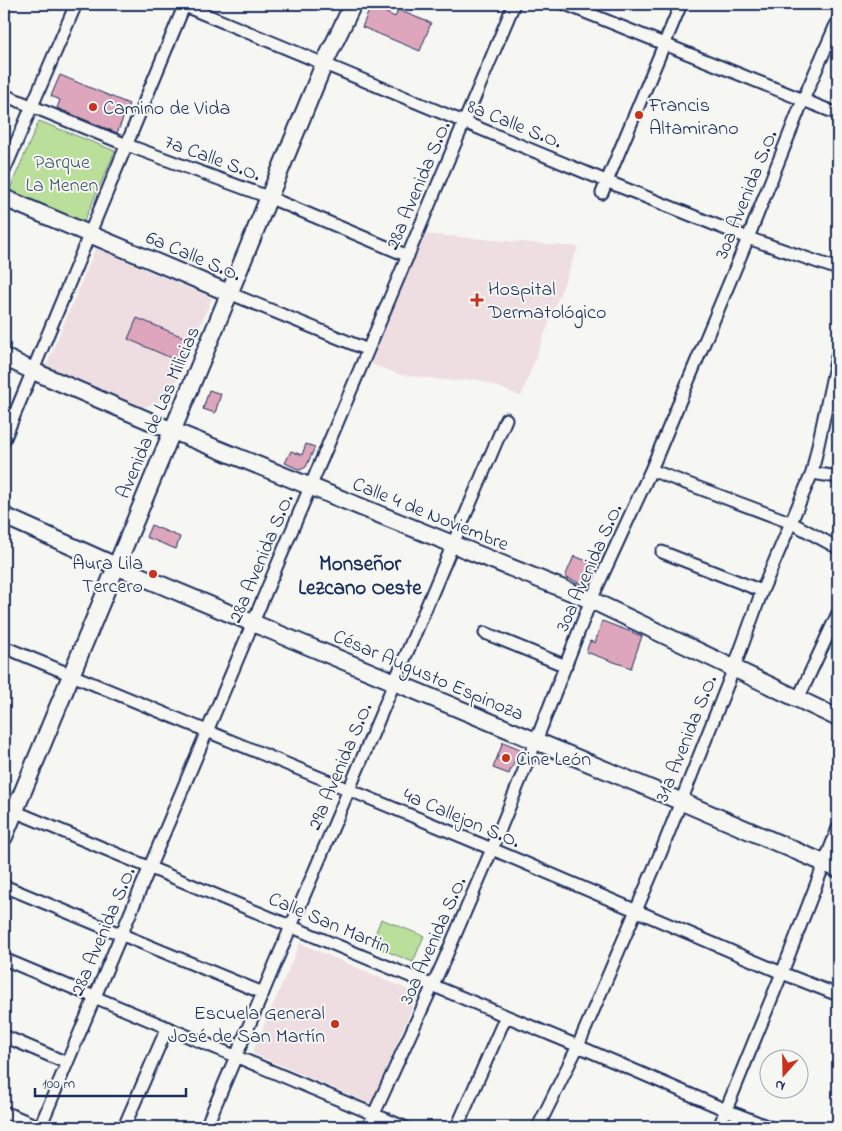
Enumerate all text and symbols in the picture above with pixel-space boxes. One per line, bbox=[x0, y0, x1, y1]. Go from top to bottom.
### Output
place label: Francis Altamirano bbox=[648, 92, 739, 144]
street label: 8a Calle S.O. bbox=[462, 93, 566, 157]
place label: Camino de Vida bbox=[103, 95, 230, 124]
marker: Camino de Vida bbox=[87, 101, 99, 113]
marker: Francis Altamirano bbox=[633, 109, 645, 121]
street label: 28a Avenida S.O. bbox=[379, 117, 460, 255]
street label: 30a Avenida S.O. bbox=[708, 126, 786, 264]
street label: 7a Calle S.O. bbox=[160, 129, 264, 190]
park label: Parque La Menen bbox=[26, 149, 99, 201]
street label: 6a Calle S.O. bbox=[141, 224, 245, 290]
place label: Hospital Dermatológico bbox=[487, 276, 606, 329]
marker: Hospital Dermatológico bbox=[470, 293, 484, 307]
street label: Avenida de Las Milicias bbox=[110, 322, 209, 504]
street label: Calle 4 de Noviembre bbox=[348, 471, 513, 560]
street label: 28a Avenida S.O. bbox=[222, 490, 303, 628]
street label: 30a Avenida S.O. bbox=[549, 500, 631, 636]
place label: Aura Lila Tercero bbox=[72, 550, 143, 602]
district label: Monseñor Lezcano Oeste bbox=[298, 550, 422, 604]
marker: Aura Lila Tercero bbox=[147, 568, 159, 580]
street label: César Augusto Espinoza bbox=[328, 623, 528, 731]
street label: 31a Avenida S.O. bbox=[649, 671, 726, 807]
street label: 29a Avenida S.O. bbox=[301, 699, 381, 835]
place label: Cine León bbox=[516, 746, 591, 775]
marker: Cine León bbox=[500, 752, 512, 764]
street label: 4a Callejon S.O. bbox=[398, 782, 524, 857]
street label: 28a Avenida S.O. bbox=[64, 863, 145, 1001]
street label: 30a Avenida S.O. bbox=[393, 873, 475, 1009]
street label: Calle San Martin bbox=[263, 886, 395, 963]
place label: Escuela General José de San Martín bbox=[168, 1000, 325, 1052]
marker: Escuela General José de San Martín bbox=[329, 1018, 341, 1030]
north arrow bbox=[760, 1048, 810, 1098]
scale bar bbox=[35, 1066, 186, 1098]
text: 100 m bbox=[42, 1073, 75, 1095]
text: N bbox=[772, 1073, 788, 1096]

